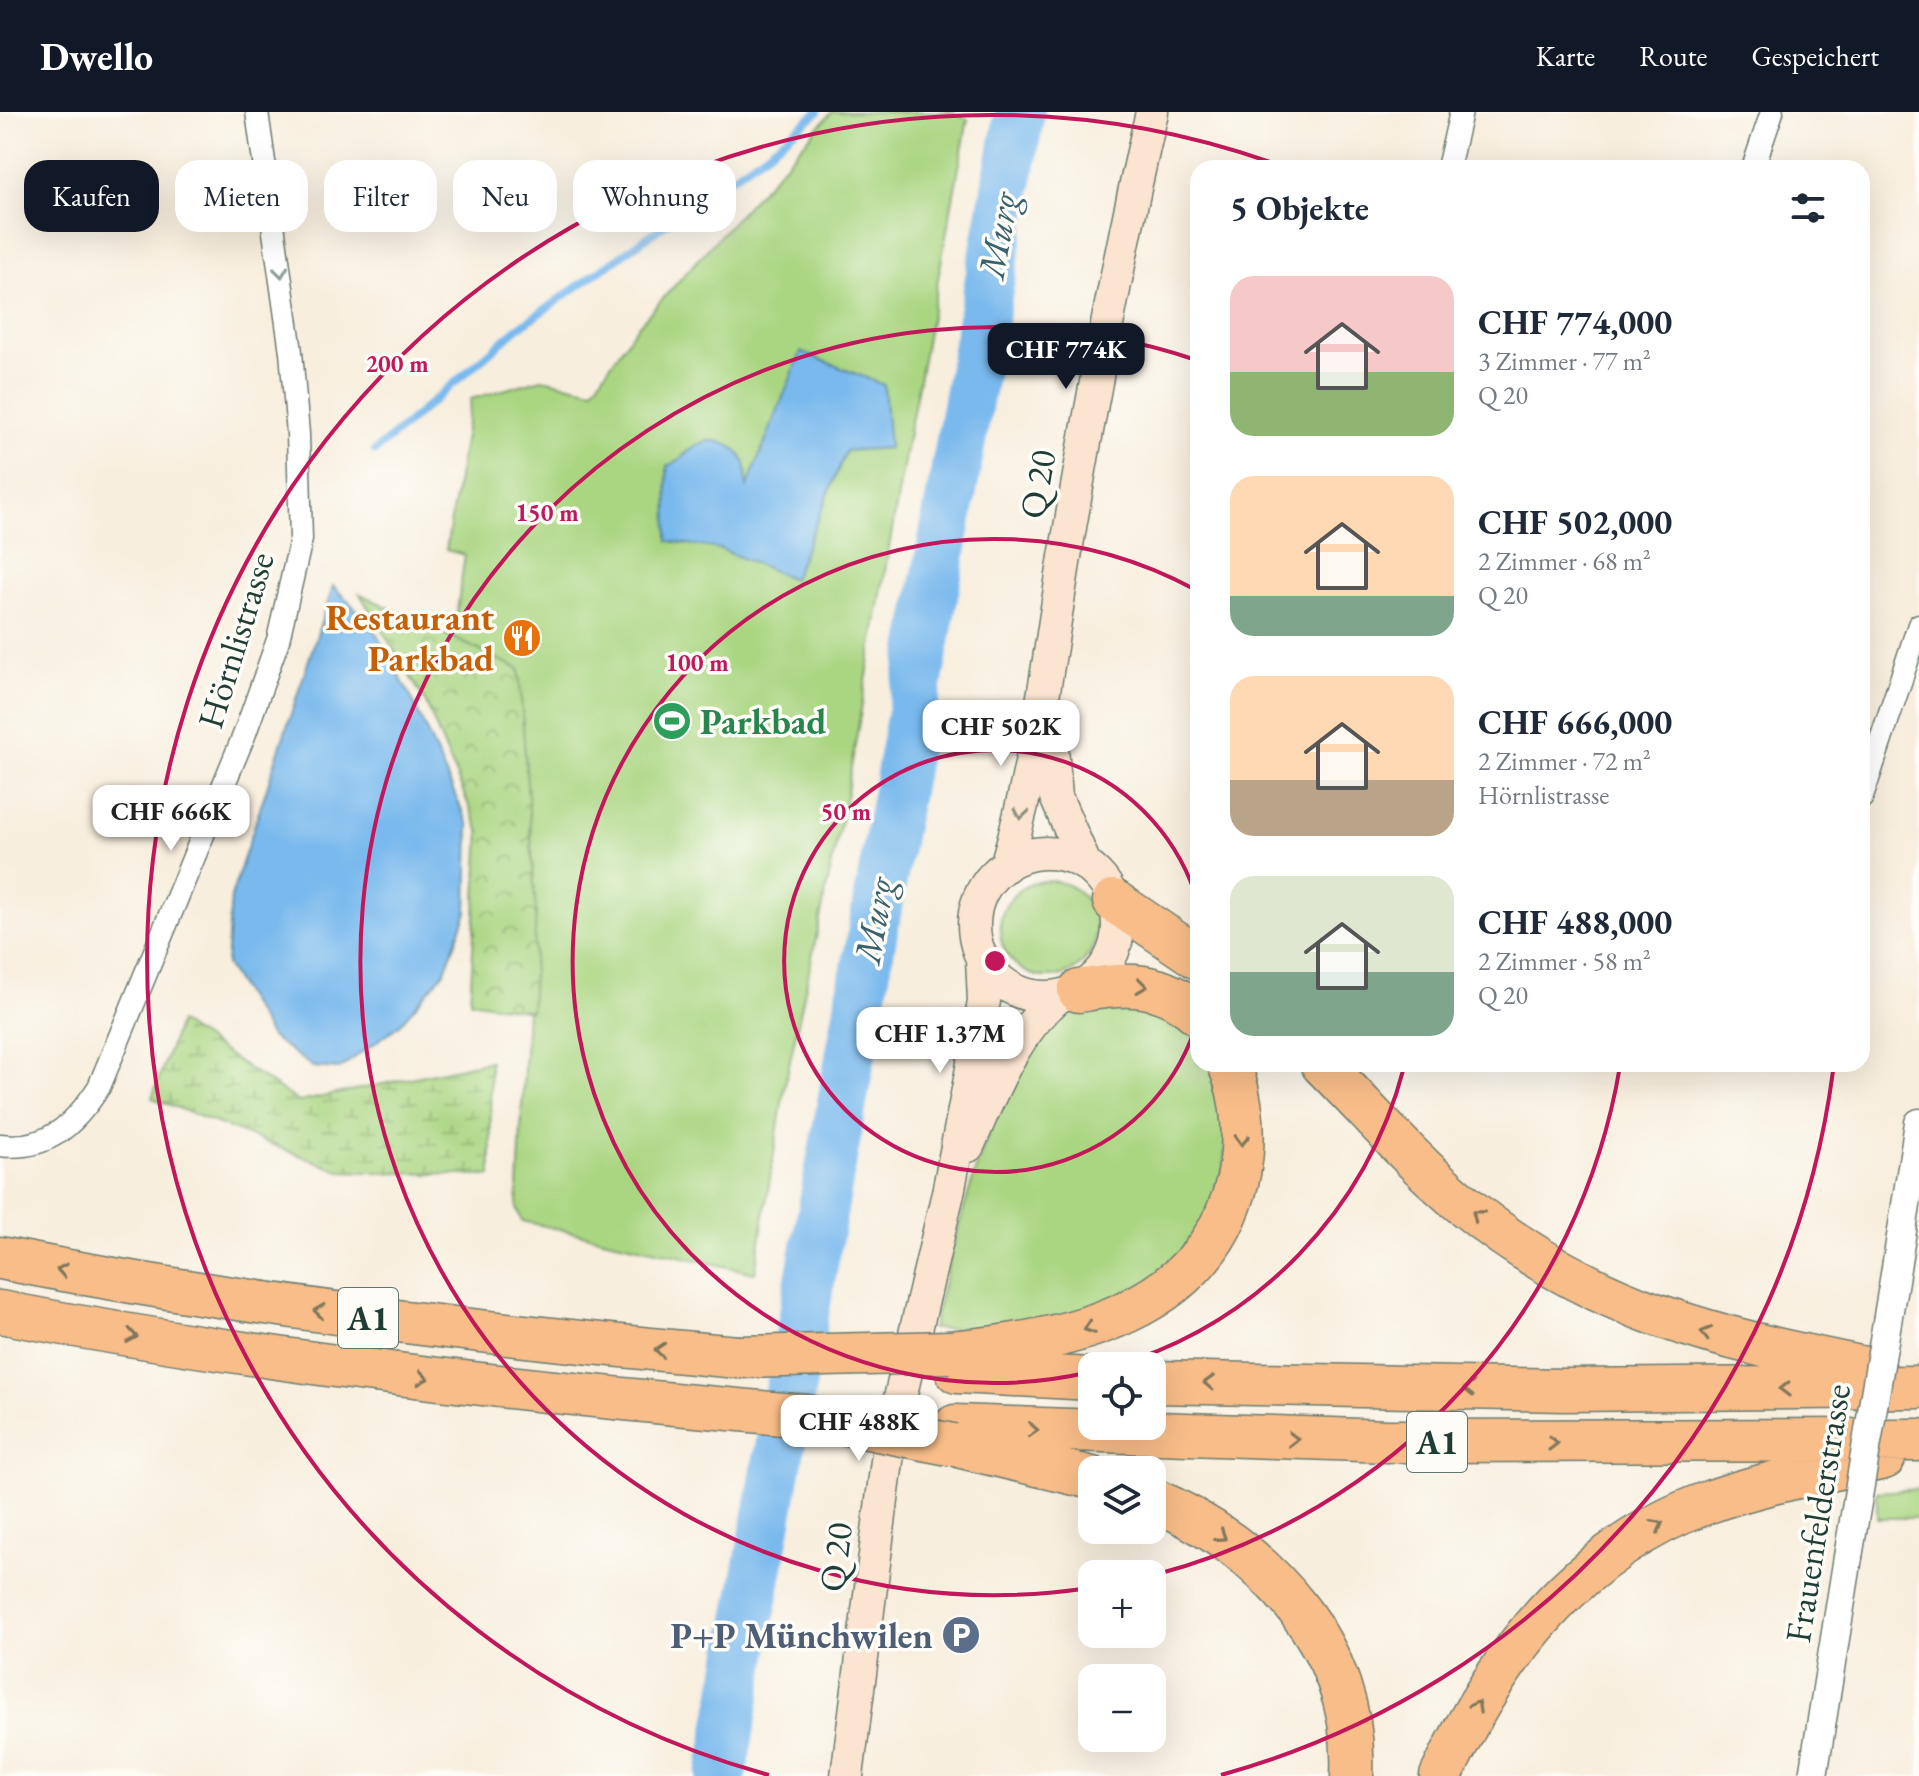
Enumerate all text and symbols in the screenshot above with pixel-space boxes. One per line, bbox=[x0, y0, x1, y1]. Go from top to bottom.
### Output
text: Dwello bbox=[40, 32, 153, 81]
text: Karte bbox=[1536, 38, 1595, 74]
text: Route bbox=[1639, 38, 1707, 74]
text: Gespeichert bbox=[1751, 38, 1879, 74]
chip: Kaufen bbox=[24, 160, 159, 232]
chip: Mieten bbox=[175, 160, 308, 232]
chip: Filter bbox=[324, 160, 437, 232]
chip: Neu bbox=[453, 160, 557, 232]
chip: Wohnung bbox=[573, 160, 736, 232]
text: 5 Objekte bbox=[1230, 186, 1369, 230]
icon: filters bbox=[1786, 186, 1830, 230]
water label: Murg bbox=[966, 187, 1029, 284]
one-way arrow bbox=[272, 265, 289, 279]
text: CHF 774,000 bbox=[1478, 300, 1672, 344]
icon: home bbox=[1294, 308, 1390, 404]
pin: CHF 774K bbox=[983, 323, 1149, 391]
text: CHF 774K bbox=[1006, 332, 1126, 366]
text: 3 Zimmer · 77 m² bbox=[1478, 344, 1651, 378]
text: 200 m bbox=[365, 348, 429, 379]
text: Q 20 bbox=[1478, 378, 1528, 412]
street label: Q 20 bbox=[1008, 446, 1067, 522]
text: 150 m bbox=[515, 497, 579, 528]
text: CHF 502,000 bbox=[1478, 500, 1672, 544]
icon: home bbox=[1294, 508, 1390, 604]
text: 2 Zimmer · 68 m² bbox=[1478, 544, 1651, 578]
street label: Hörnlistrasse bbox=[186, 546, 285, 734]
text: Q 20 bbox=[1478, 578, 1528, 612]
place label: Restaurant Parkbad bbox=[326, 594, 494, 682]
restaurant icon: Restaurant Parkbad bbox=[501, 617, 543, 659]
text: 100 m bbox=[665, 647, 729, 678]
place label: Parkbad bbox=[700, 698, 826, 745]
sports icon: Parkbad bbox=[651, 700, 693, 742]
pin: CHF 502K bbox=[918, 700, 1084, 768]
text: CHF 666,000 bbox=[1478, 700, 1672, 744]
icon: home bbox=[1294, 708, 1390, 804]
text: CHF 502K bbox=[941, 709, 1061, 743]
text: 2 Zimmer · 72 m² bbox=[1478, 744, 1651, 778]
text: Hörnlistrasse bbox=[1478, 778, 1610, 812]
pin: CHF 666K bbox=[88, 785, 254, 853]
text: CHF 666K bbox=[111, 794, 231, 828]
text: 50 m bbox=[821, 796, 871, 827]
one-way arrow bbox=[1013, 807, 1030, 821]
water label: Murg bbox=[842, 872, 905, 969]
text: CHF 488,000 bbox=[1478, 900, 1672, 944]
icon: home bbox=[1294, 908, 1390, 1004]
text: 2 Zimmer · 58 m² bbox=[1478, 944, 1651, 978]
centre of rings bbox=[981, 947, 1009, 975]
one-way arrow bbox=[1135, 977, 1149, 994]
text: Q 20 bbox=[1478, 978, 1528, 1012]
pin: CHF 1.37M bbox=[848, 1007, 1032, 1075]
text: CHF 1.37M bbox=[874, 1016, 1006, 1050]
one-way arrow bbox=[1234, 1134, 1251, 1147]
one-way arrow bbox=[1471, 1210, 1486, 1224]
one-way arrow bbox=[55, 1262, 69, 1279]
road number: A1 bbox=[338, 1288, 398, 1348]
one-way arrow bbox=[312, 1303, 326, 1320]
one-way arrow bbox=[1082, 1319, 1096, 1335]
one-way arrow bbox=[1700, 1326, 1713, 1342]
one-way arrow bbox=[125, 1327, 139, 1344]
one-way arrow bbox=[654, 1342, 667, 1359]
map controls bbox=[1078, 1352, 1166, 1752]
button: locate bbox=[1078, 1352, 1166, 1440]
one-way arrow bbox=[417, 1370, 430, 1387]
one-way arrow bbox=[1202, 1375, 1215, 1392]
one-way arrow bbox=[1462, 1380, 1475, 1398]
one-way arrow bbox=[1778, 1380, 1791, 1398]
street label: Frauenfelderstrasse bbox=[1774, 1381, 1861, 1646]
pin: CHF 488K bbox=[776, 1395, 942, 1463]
text: CHF 488K bbox=[799, 1404, 919, 1438]
road number: A1 bbox=[1407, 1412, 1467, 1472]
one-way arrow bbox=[1027, 1421, 1040, 1438]
one-way arrow bbox=[1287, 1430, 1300, 1448]
one-way arrow bbox=[1547, 1434, 1560, 1452]
button: layers bbox=[1078, 1456, 1166, 1544]
street label: Q 20 bbox=[808, 1520, 863, 1594]
one-way arrow bbox=[1649, 1520, 1664, 1535]
one-way arrow bbox=[1212, 1526, 1226, 1541]
button: + bbox=[1078, 1560, 1166, 1648]
place label: P+P Münchwilen bbox=[670, 1612, 933, 1659]
parking icon: P+P Münchwilen bbox=[940, 1614, 982, 1656]
button: − bbox=[1078, 1664, 1166, 1752]
one-way arrow bbox=[1467, 1700, 1482, 1715]

